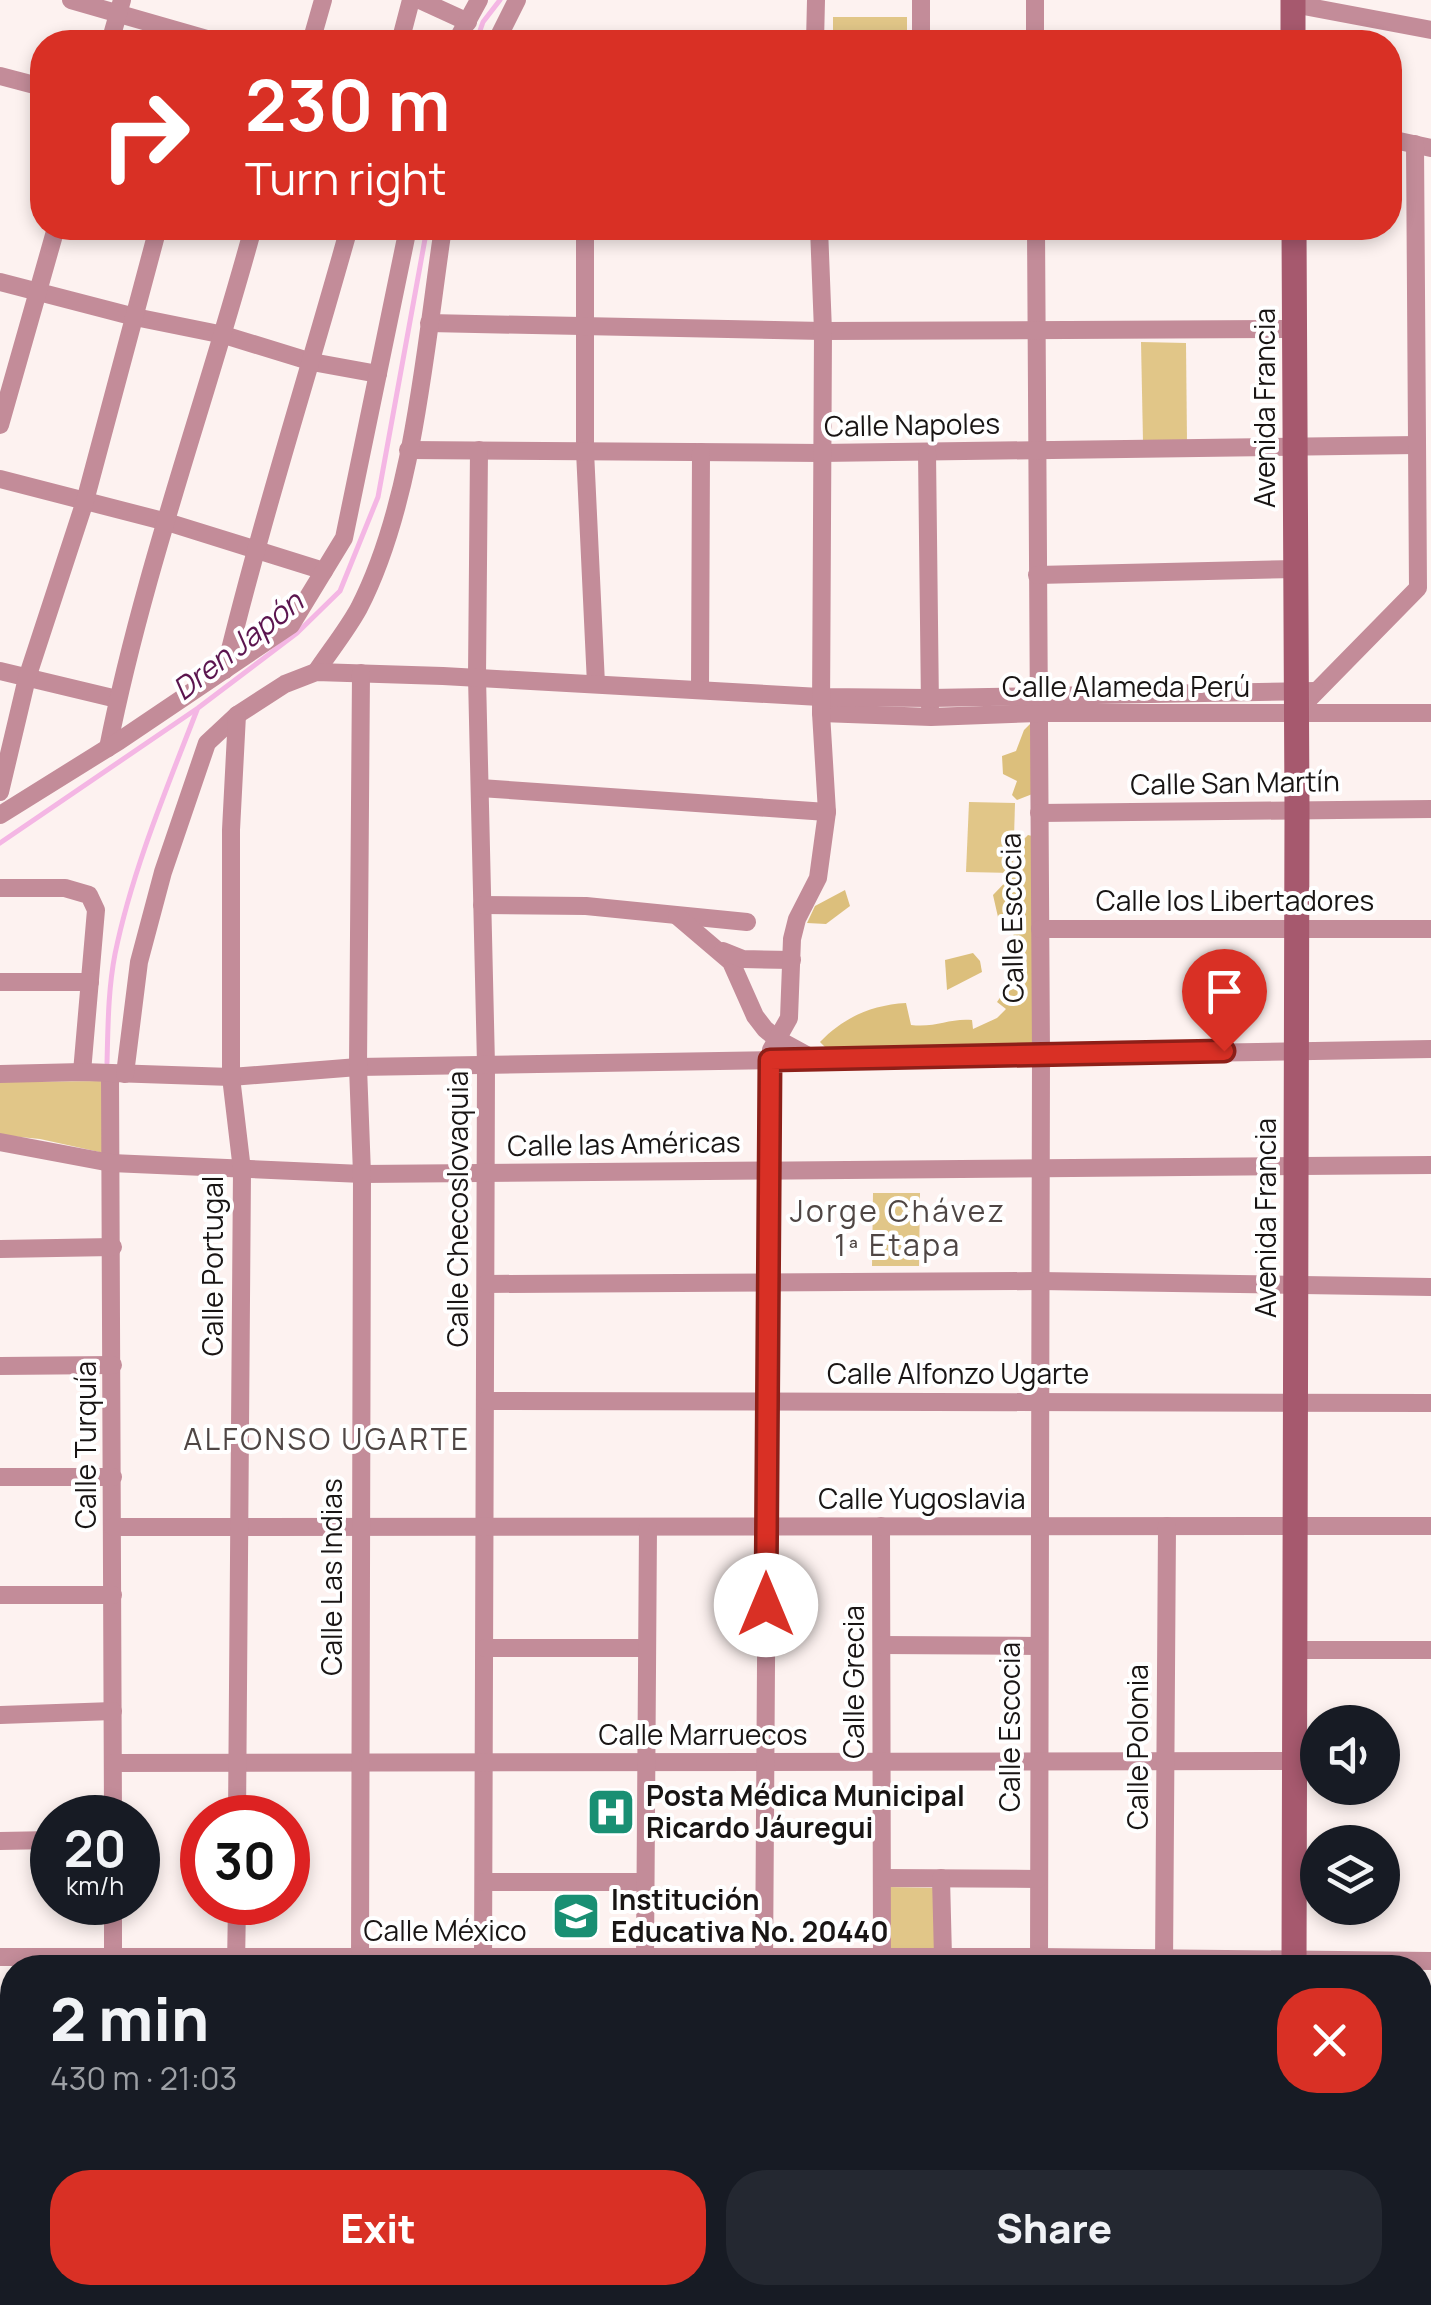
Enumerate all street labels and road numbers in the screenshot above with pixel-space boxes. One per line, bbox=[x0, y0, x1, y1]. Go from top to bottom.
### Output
street label: Avenida Francia bbox=[1245, 308, 1283, 508]
street label: Calle Napoles bbox=[824, 403, 1000, 445]
street label: Calle Alameda Perú bbox=[1002, 667, 1250, 705]
street label: Calle San Martín bbox=[1130, 761, 1340, 803]
street label: Calle Escocia bbox=[991, 833, 1031, 1003]
street label: Calle los Libertadores bbox=[1096, 881, 1374, 919]
street label: Calle Checoslovaquia bbox=[438, 1071, 476, 1347]
street label: Avenida Francia bbox=[1246, 1118, 1284, 1318]
street label: Calle las Américas bbox=[507, 1122, 741, 1164]
street label: Calle Portugal bbox=[193, 1176, 231, 1356]
street label: Calle Alfonzo Ugarte bbox=[827, 1354, 1089, 1392]
street label: Calle Turquía bbox=[66, 1361, 104, 1529]
street label: Calle Las Indias bbox=[312, 1478, 350, 1676]
street label: Calle Yugoslavia bbox=[818, 1479, 1026, 1517]
street label: Calle Grecia bbox=[834, 1605, 872, 1759]
street label: Calle Escocia bbox=[990, 1642, 1028, 1812]
street label: Calle Polonia bbox=[1118, 1664, 1156, 1830]
street label: Calle Marruecos bbox=[598, 1715, 808, 1753]
street label: Calle México bbox=[364, 1911, 526, 1949]

